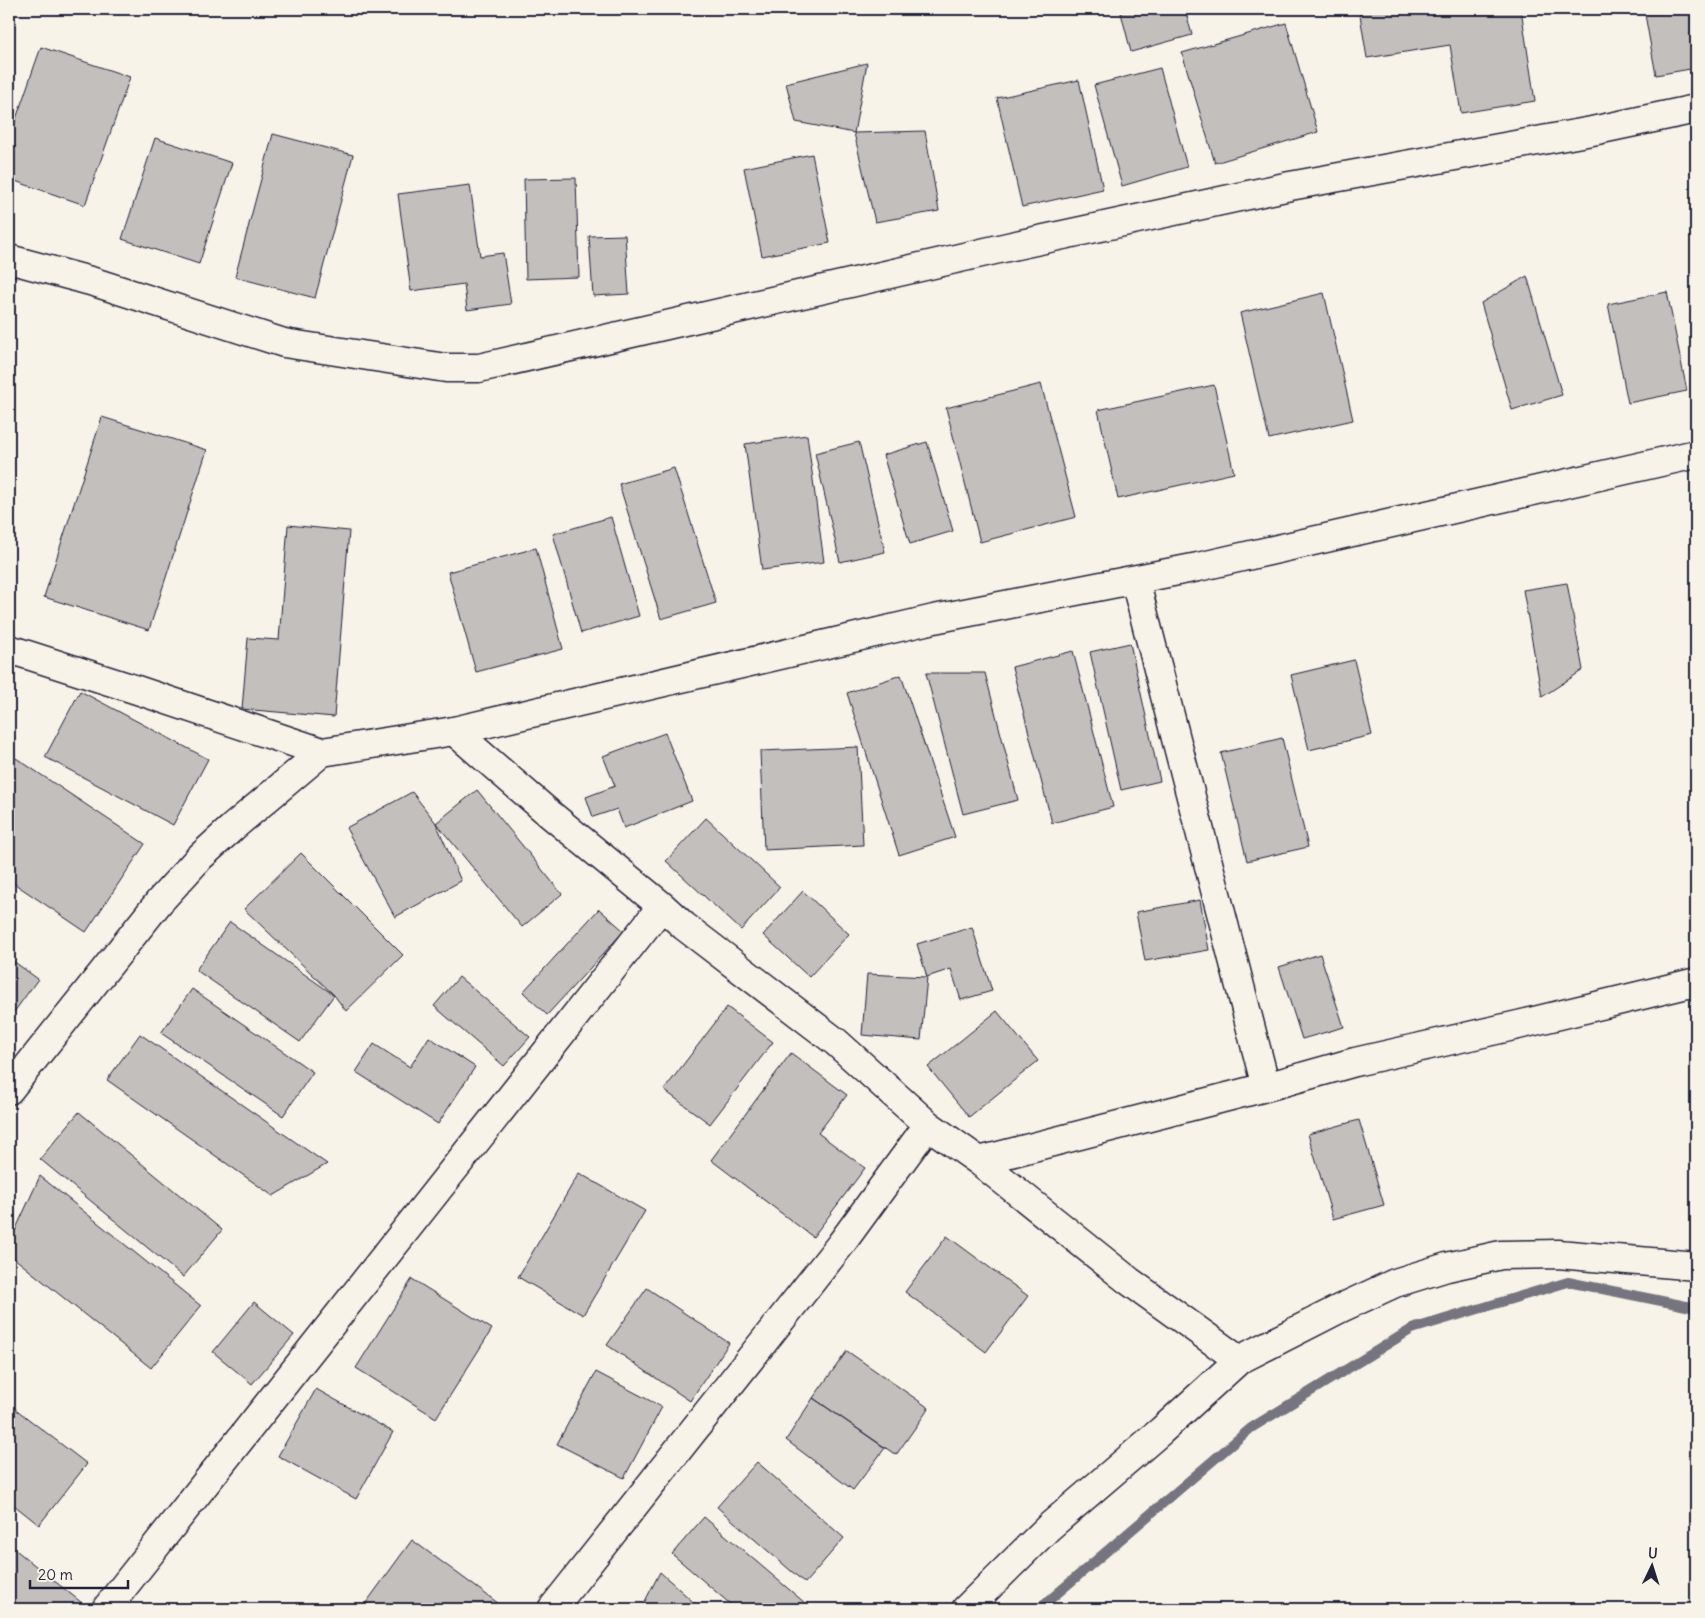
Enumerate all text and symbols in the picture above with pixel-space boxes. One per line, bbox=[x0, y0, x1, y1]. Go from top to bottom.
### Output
north arrow bbox=[1628, 1540, 1678, 1590]
text: U bbox=[1648, 1544, 1658, 1562]
scale bar bbox=[30, 1558, 128, 1590]
text: 20 m bbox=[38, 1565, 73, 1584]

